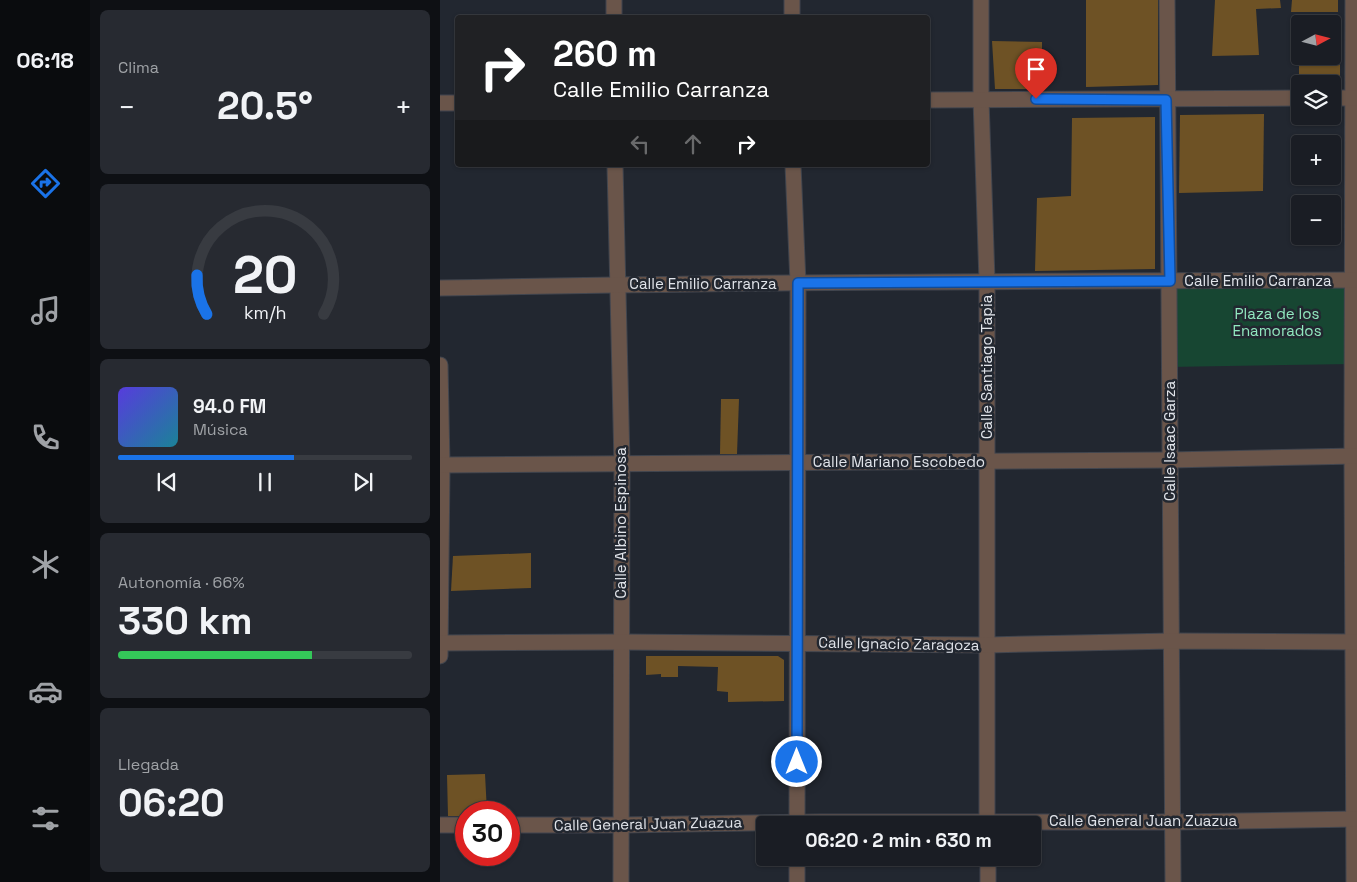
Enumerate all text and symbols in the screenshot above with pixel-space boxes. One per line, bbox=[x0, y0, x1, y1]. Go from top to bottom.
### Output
north arrow bbox=[1291, 15, 1341, 65]
map controls bbox=[1291, 15, 1341, 245]
text: 260 m bbox=[553, 32, 657, 76]
icon: right bbox=[470, 35, 535, 100]
text: 06:18 bbox=[16, 46, 74, 74]
pin bbox=[1015, 48, 1057, 99]
icon: arrive bbox=[1022, 55, 1050, 83]
text: Clima bbox=[118, 57, 159, 78]
text: Calle Emilio Carranza bbox=[553, 75, 769, 103]
button: layers bbox=[1291, 75, 1341, 125]
text: 20.5° bbox=[217, 82, 313, 130]
text: − bbox=[118, 89, 135, 125]
text: + bbox=[395, 89, 412, 125]
icon: left bbox=[626, 130, 654, 158]
icon: ahead bbox=[679, 130, 707, 158]
icon: right bbox=[732, 130, 760, 158]
button: + bbox=[1291, 135, 1341, 185]
icon: directions bbox=[28, 166, 63, 201]
button: − bbox=[1291, 195, 1341, 245]
text: 20 bbox=[233, 242, 297, 308]
street label: Calle Emilio Carranza bbox=[1184, 271, 1332, 290]
street label: Calle Emilio Carranza bbox=[629, 274, 777, 293]
icon: music bbox=[28, 293, 63, 328]
street label: Calle Santiago Tapia bbox=[977, 294, 996, 439]
text: km/h bbox=[244, 301, 286, 324]
park label: Plaza de los Enamorados bbox=[1232, 304, 1322, 340]
street label: Calle Isaac Garza bbox=[1160, 380, 1179, 501]
text: 94.0 FM bbox=[193, 394, 266, 419]
text: Música bbox=[193, 419, 248, 440]
icon: phone bbox=[28, 420, 63, 455]
street label: Calle Albino Espinosa bbox=[611, 447, 630, 599]
street label: Calle Mariano Escobedo bbox=[813, 452, 985, 471]
icon: previous bbox=[153, 468, 181, 496]
icon: pause bbox=[251, 468, 279, 496]
icon: next bbox=[349, 468, 377, 496]
icon: climate bbox=[28, 547, 63, 582]
text: Autonomía · 66% bbox=[118, 572, 245, 593]
text: 330 km bbox=[118, 597, 252, 645]
street label: Calle Ignacio Zaragoza bbox=[818, 633, 980, 654]
icon: car bbox=[28, 674, 63, 709]
position arrow bbox=[770, 735, 822, 787]
text: Llegada bbox=[118, 754, 179, 775]
text: 06:20 bbox=[118, 779, 225, 827]
icon: filters bbox=[28, 801, 63, 836]
speed limit sign: 30 bbox=[455, 801, 520, 866]
street label: Calle General Juan Zuazua bbox=[1049, 811, 1237, 830]
street label: Calle General Juan Zuazua bbox=[554, 812, 743, 835]
text: 06:20 · 2 min · 630 m bbox=[805, 828, 992, 853]

